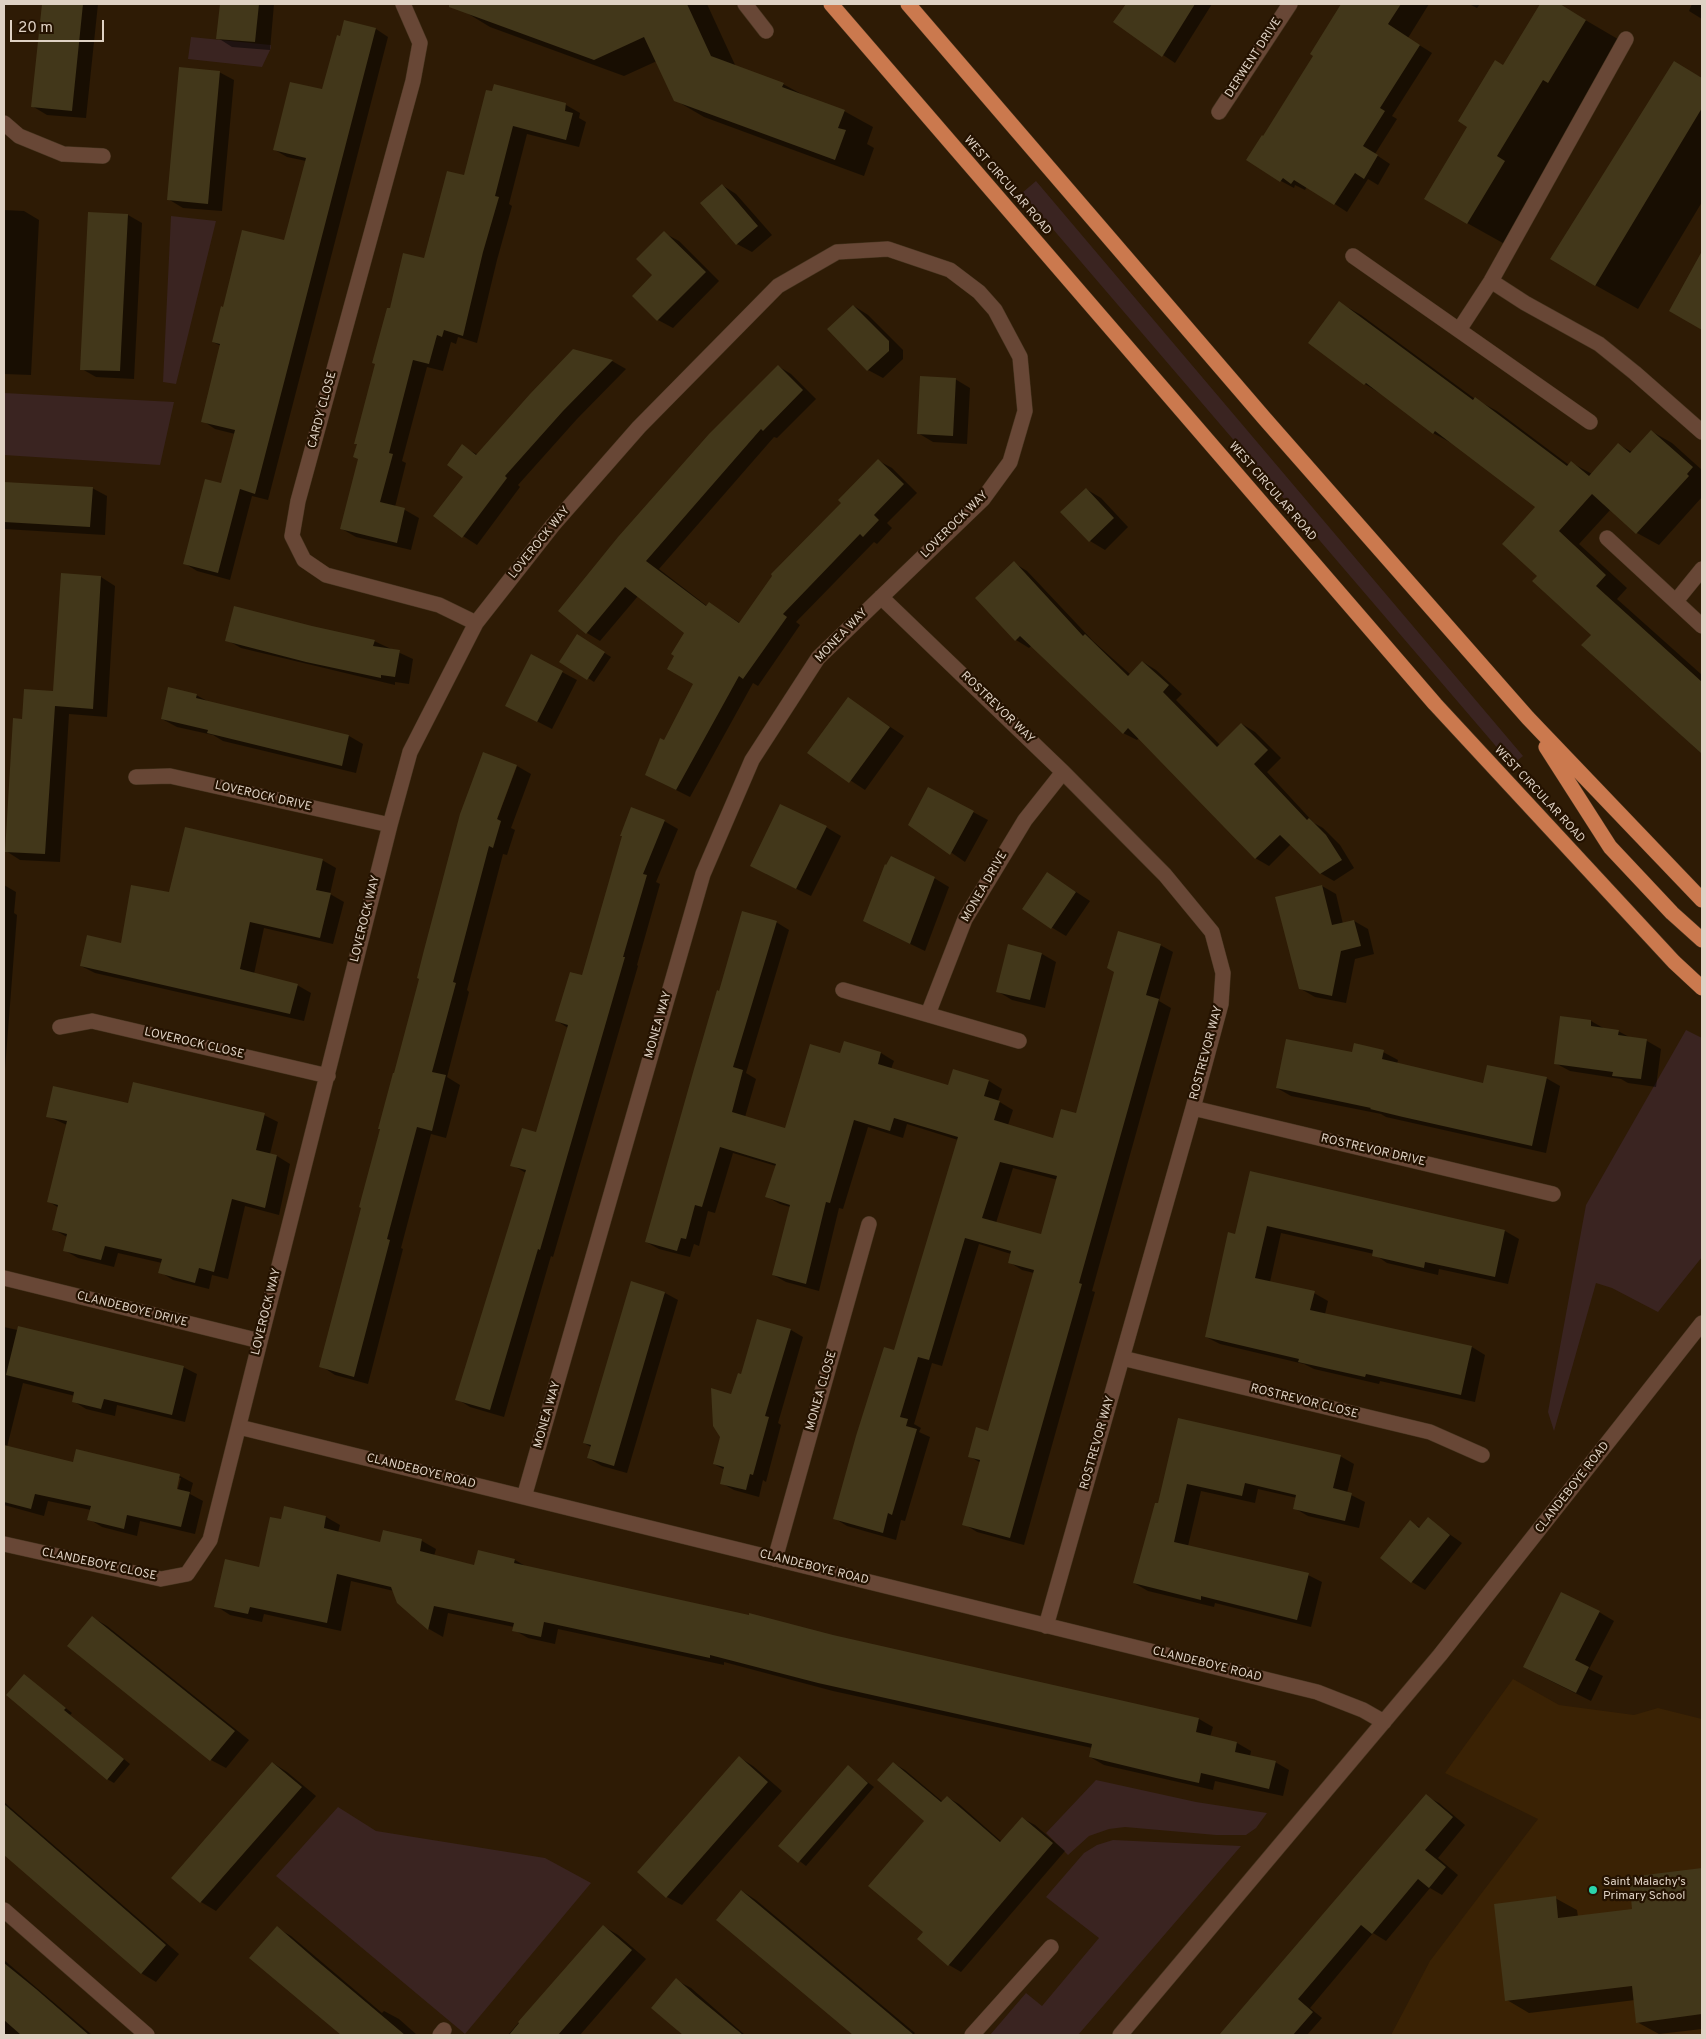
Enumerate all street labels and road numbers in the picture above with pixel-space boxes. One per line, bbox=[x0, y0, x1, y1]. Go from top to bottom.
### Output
street label: DERWENT DRIVE bbox=[1223, 15, 1285, 101]
street label: WEST CIRCULAR ROAD bbox=[960, 133, 1054, 239]
street label: CARDY CLOSE bbox=[306, 370, 340, 450]
street label: WEST CIRCULAR ROAD bbox=[1225, 439, 1319, 545]
street label: LOVEROCK WAY bbox=[918, 488, 992, 562]
street label: LOVEROCK WAY bbox=[506, 504, 574, 582]
street label: MONEA WAY bbox=[813, 606, 871, 666]
street label: ROSTREVOR WAY bbox=[957, 669, 1037, 747]
street label: WEST CIRCULAR ROAD bbox=[1491, 744, 1587, 846]
street label: LOVEROCK DRIVE bbox=[213, 779, 313, 815]
street label: MONEA DRIVE bbox=[959, 849, 1011, 925]
street label: LOVEROCK WAY bbox=[348, 874, 384, 964]
street label: MONEA WAY bbox=[643, 990, 675, 1060]
street label: ROSTREVOR WAY bbox=[1187, 1004, 1227, 1102]
street label: LOVEROCK CLOSE bbox=[143, 1025, 245, 1063]
street label: ROSTREVOR DRIVE bbox=[1319, 1132, 1427, 1170]
street label: LOVEROCK WAY bbox=[249, 1267, 285, 1357]
street label: CLANDEBOYE DRIVE bbox=[75, 1289, 189, 1331]
street label: MONEA CLOSE bbox=[804, 1349, 840, 1433]
street label: MONEA WAY bbox=[532, 1380, 564, 1450]
street label: ROSTREVOR CLOSE bbox=[1249, 1382, 1359, 1422]
street label: ROSTREVOR WAY bbox=[1078, 1394, 1118, 1492]
street label: CLANDEBOYE ROAD bbox=[1533, 1439, 1613, 1537]
street label: CLANDEBOYE ROAD bbox=[365, 1451, 477, 1493]
street label: CLANDEBOYE CLOSE bbox=[40, 1546, 158, 1584]
street label: CLANDEBOYE ROAD bbox=[758, 1547, 870, 1589]
street label: CLANDEBOYE ROAD bbox=[1151, 1644, 1263, 1686]

